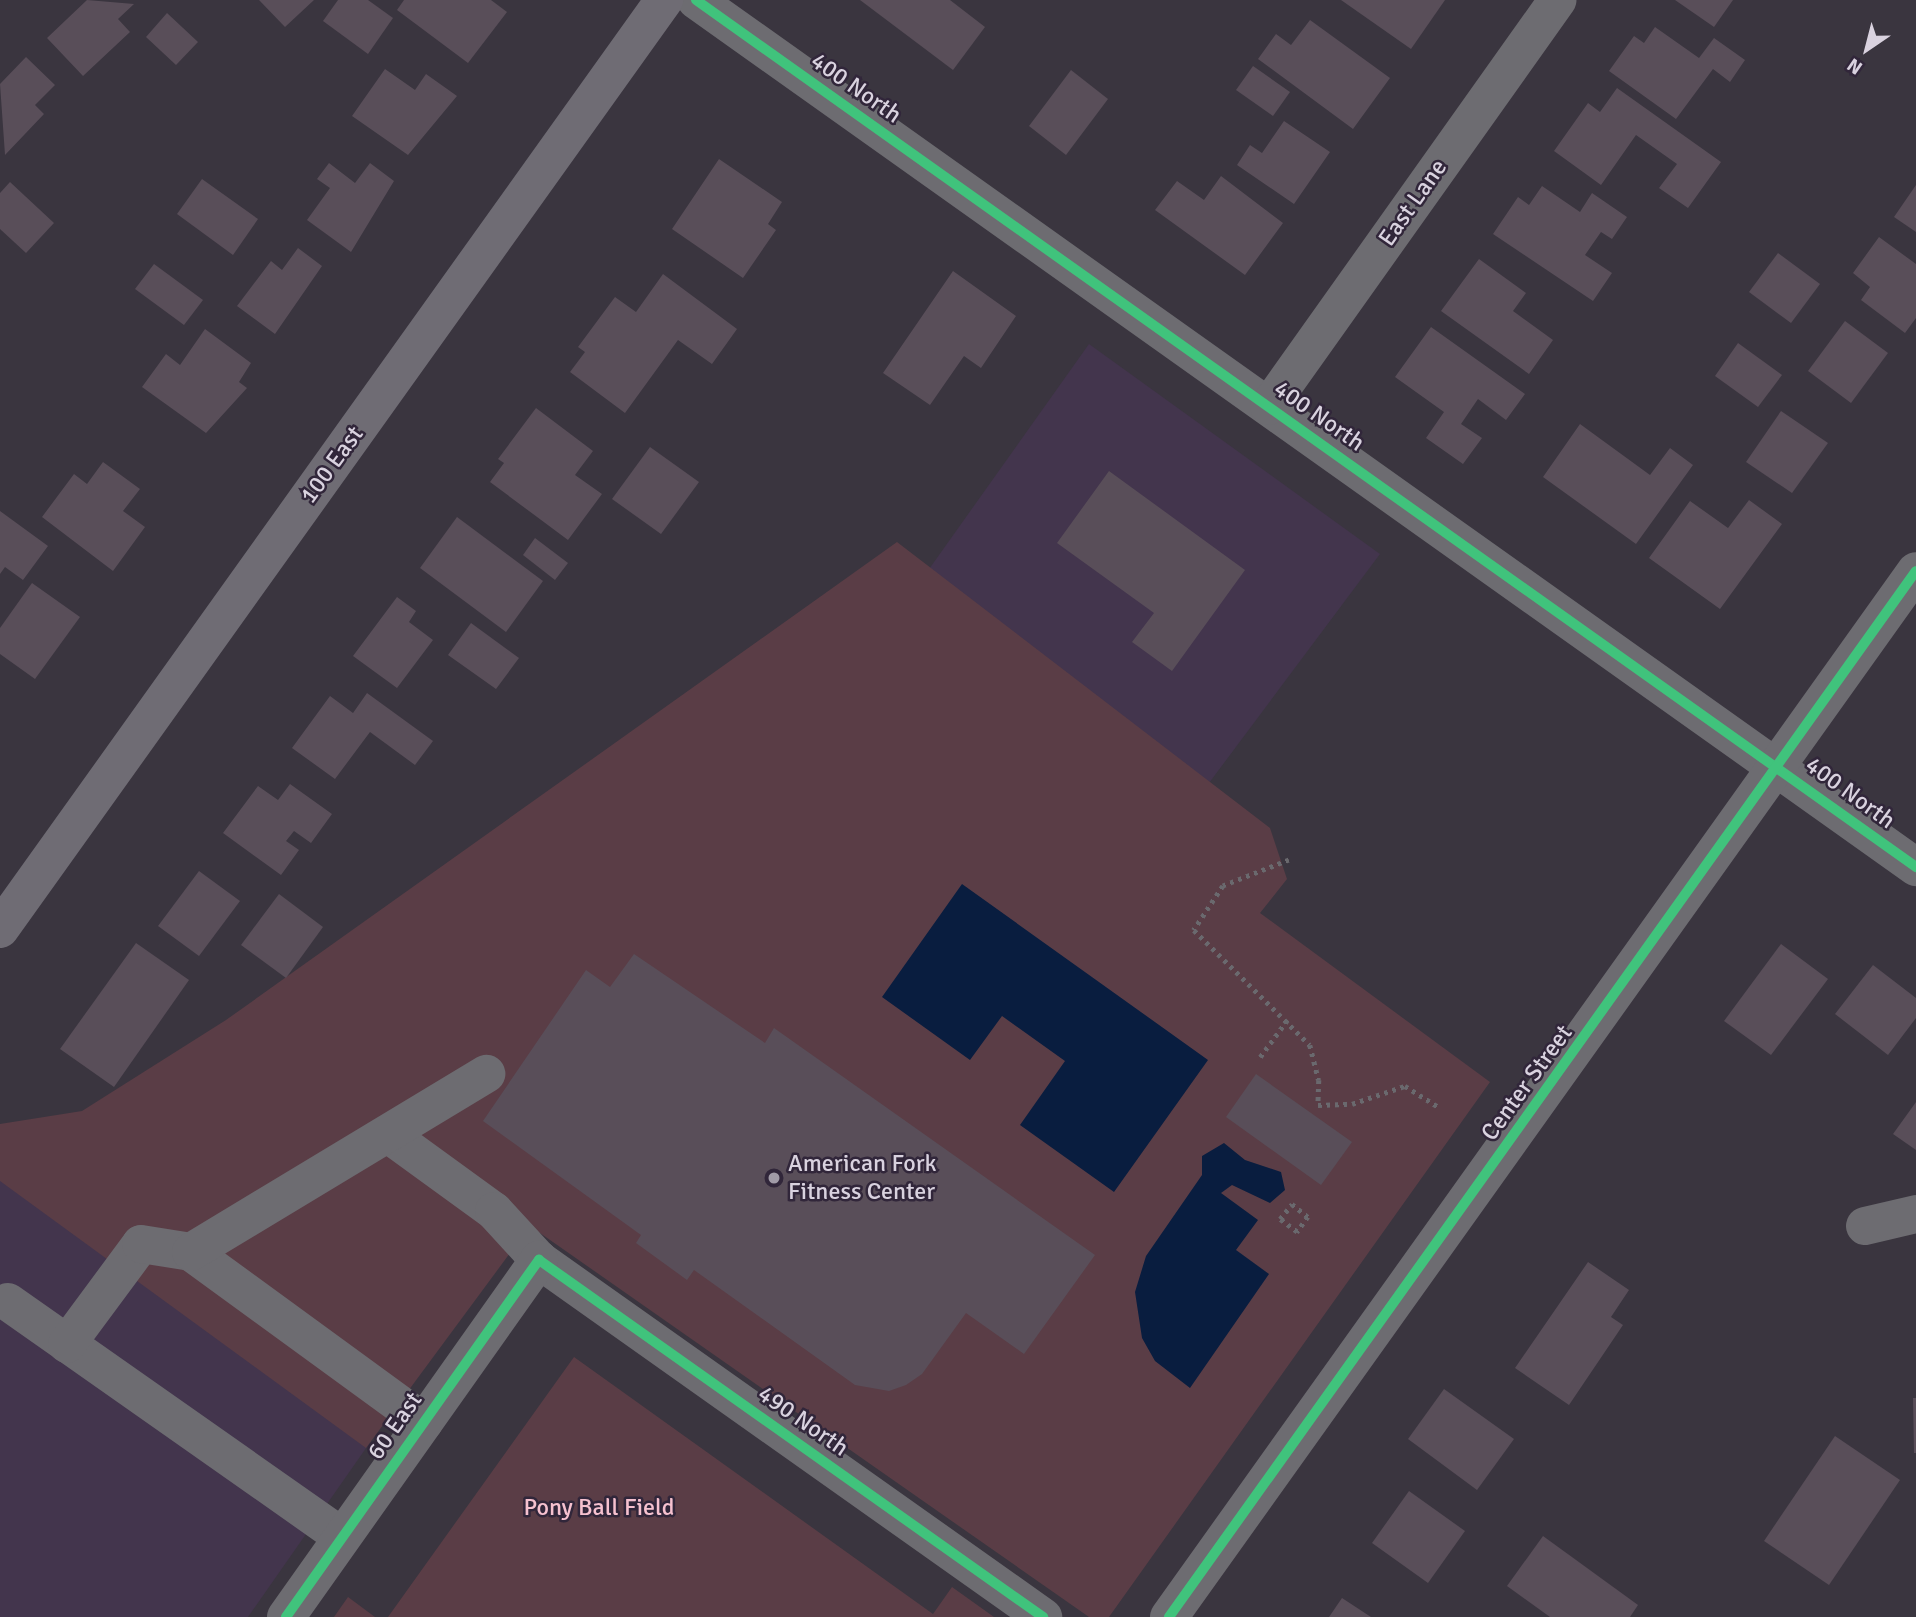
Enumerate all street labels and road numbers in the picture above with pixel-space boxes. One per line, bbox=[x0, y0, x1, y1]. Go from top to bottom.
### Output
street label: 400 North bbox=[805, 46, 907, 130]
street label: East Lane bbox=[1373, 154, 1453, 252]
street label: 400 North bbox=[1268, 374, 1370, 458]
street label: 100 East bbox=[294, 421, 370, 509]
street label: 400 North bbox=[1800, 751, 1900, 835]
street label: Center Street bbox=[1475, 1019, 1579, 1147]
street label: 490 North bbox=[752, 1379, 854, 1463]
street label: 60 East bbox=[362, 1387, 428, 1465]

